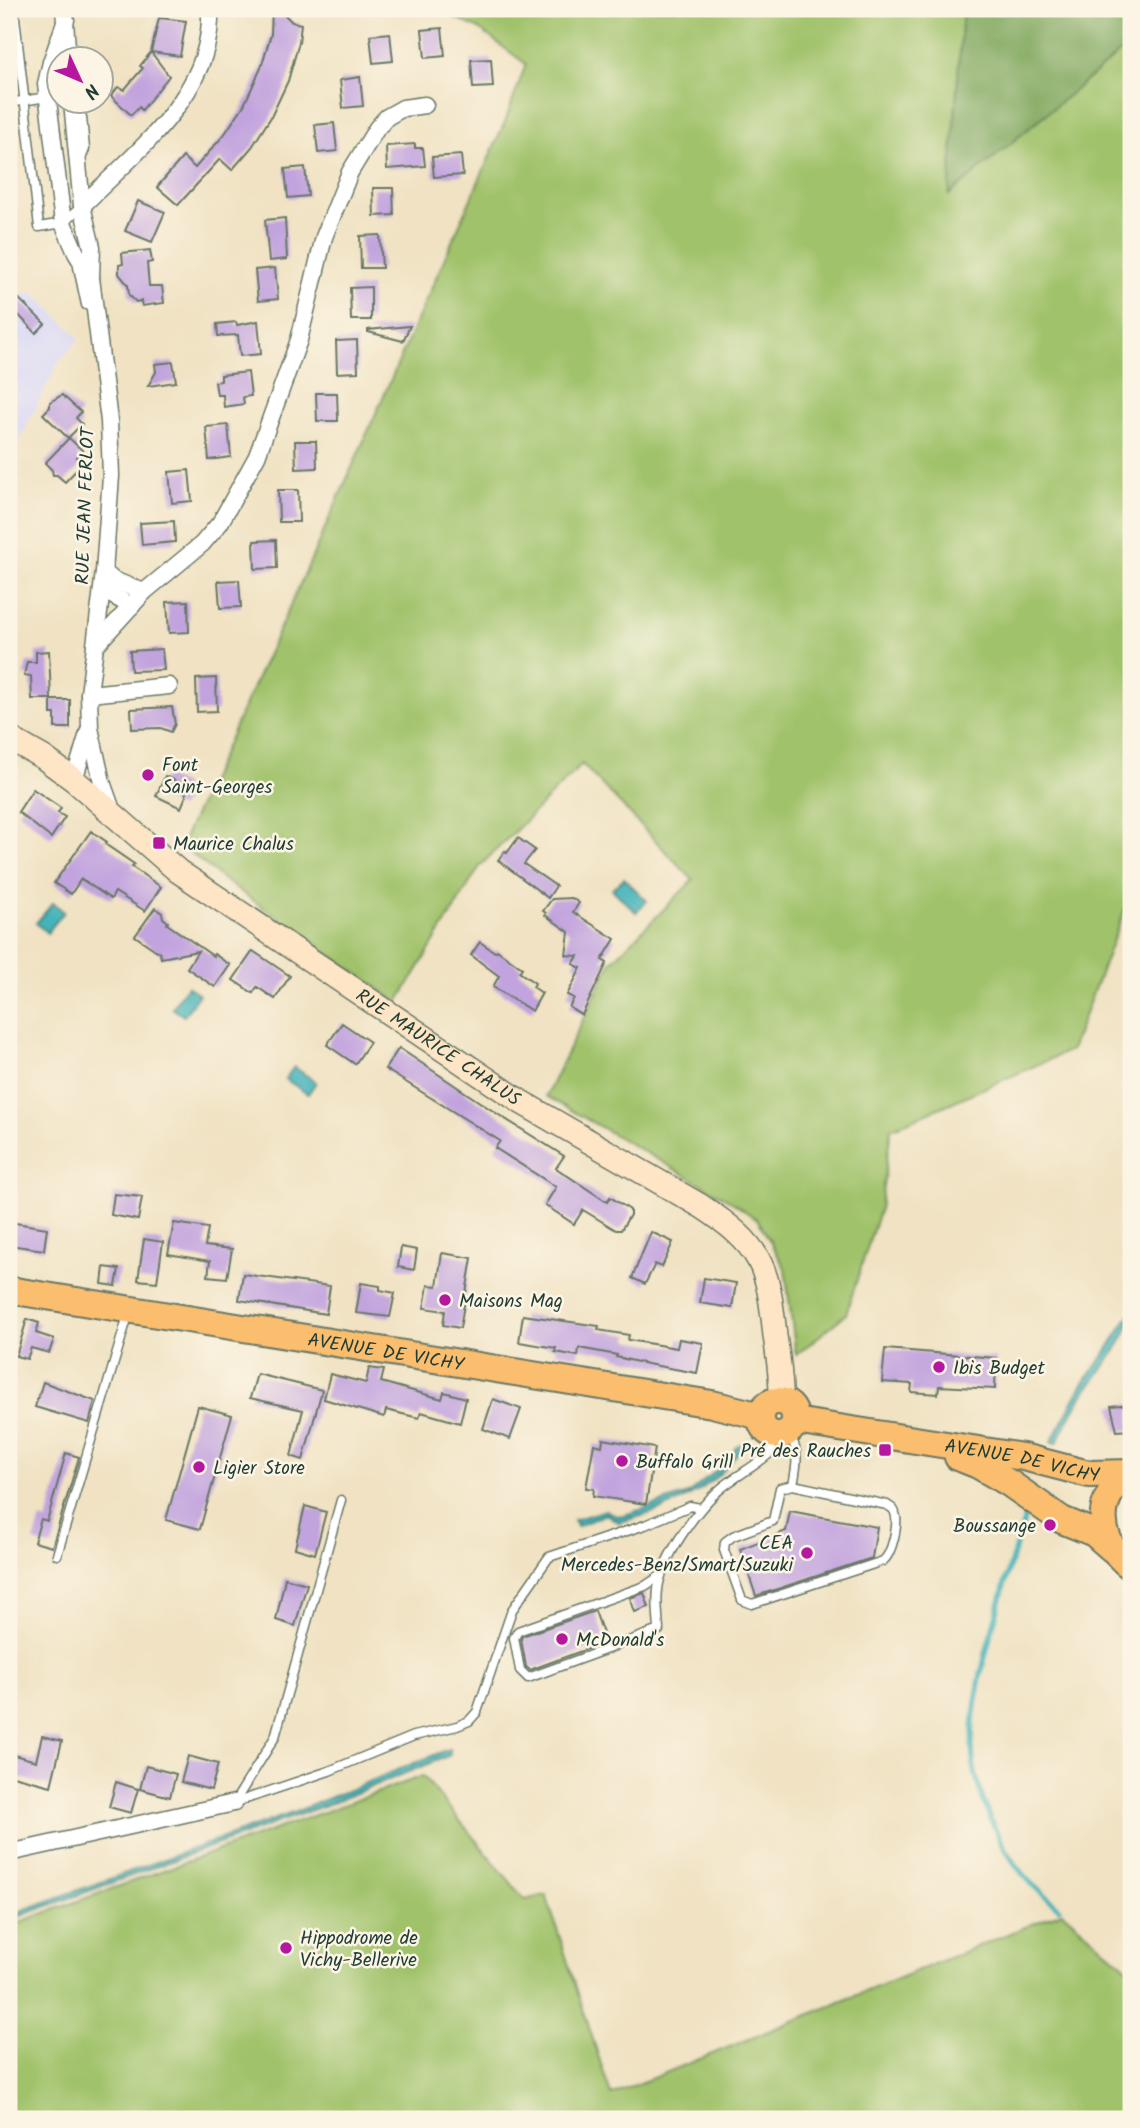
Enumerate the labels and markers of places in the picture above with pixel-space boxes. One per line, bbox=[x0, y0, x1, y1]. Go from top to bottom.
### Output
place label: Font Saint-Georges bbox=[162, 751, 272, 803]
marker: Font Saint-Georges bbox=[140, 767, 156, 783]
place label: Maurice Chalus bbox=[173, 830, 294, 860]
marker: Maurice Chalus bbox=[151, 835, 167, 851]
place label: Maisons Mag bbox=[459, 1287, 563, 1317]
marker: Maisons Mag bbox=[437, 1292, 453, 1308]
place label: Ibis Budget bbox=[953, 1354, 1045, 1384]
marker: Ibis Budget bbox=[931, 1359, 947, 1375]
place label: Pré des Rauches bbox=[740, 1437, 871, 1467]
marker: Pré des Rauches bbox=[877, 1442, 893, 1458]
place label: Buffalo Grill bbox=[636, 1448, 733, 1478]
marker: Buffalo Grill bbox=[614, 1453, 630, 1469]
place label: Ligier Store bbox=[213, 1454, 305, 1484]
marker: Ligier Store bbox=[191, 1459, 207, 1475]
place label: Boussange bbox=[953, 1512, 1036, 1542]
marker: Boussange bbox=[1042, 1517, 1058, 1533]
place label: CEA Mercedes-Benz/Smart/Suzuki bbox=[561, 1529, 794, 1581]
marker: CEA Mercedes-Benz/Smart/Suzuki bbox=[799, 1545, 815, 1561]
place label: McDonald's bbox=[576, 1626, 664, 1656]
marker: McDonald's bbox=[554, 1631, 570, 1647]
place label: Hippodrome de Vichy-Bellerive bbox=[300, 1924, 418, 1976]
marker: Hippodrome de Vichy-Bellerive bbox=[278, 1940, 294, 1956]

